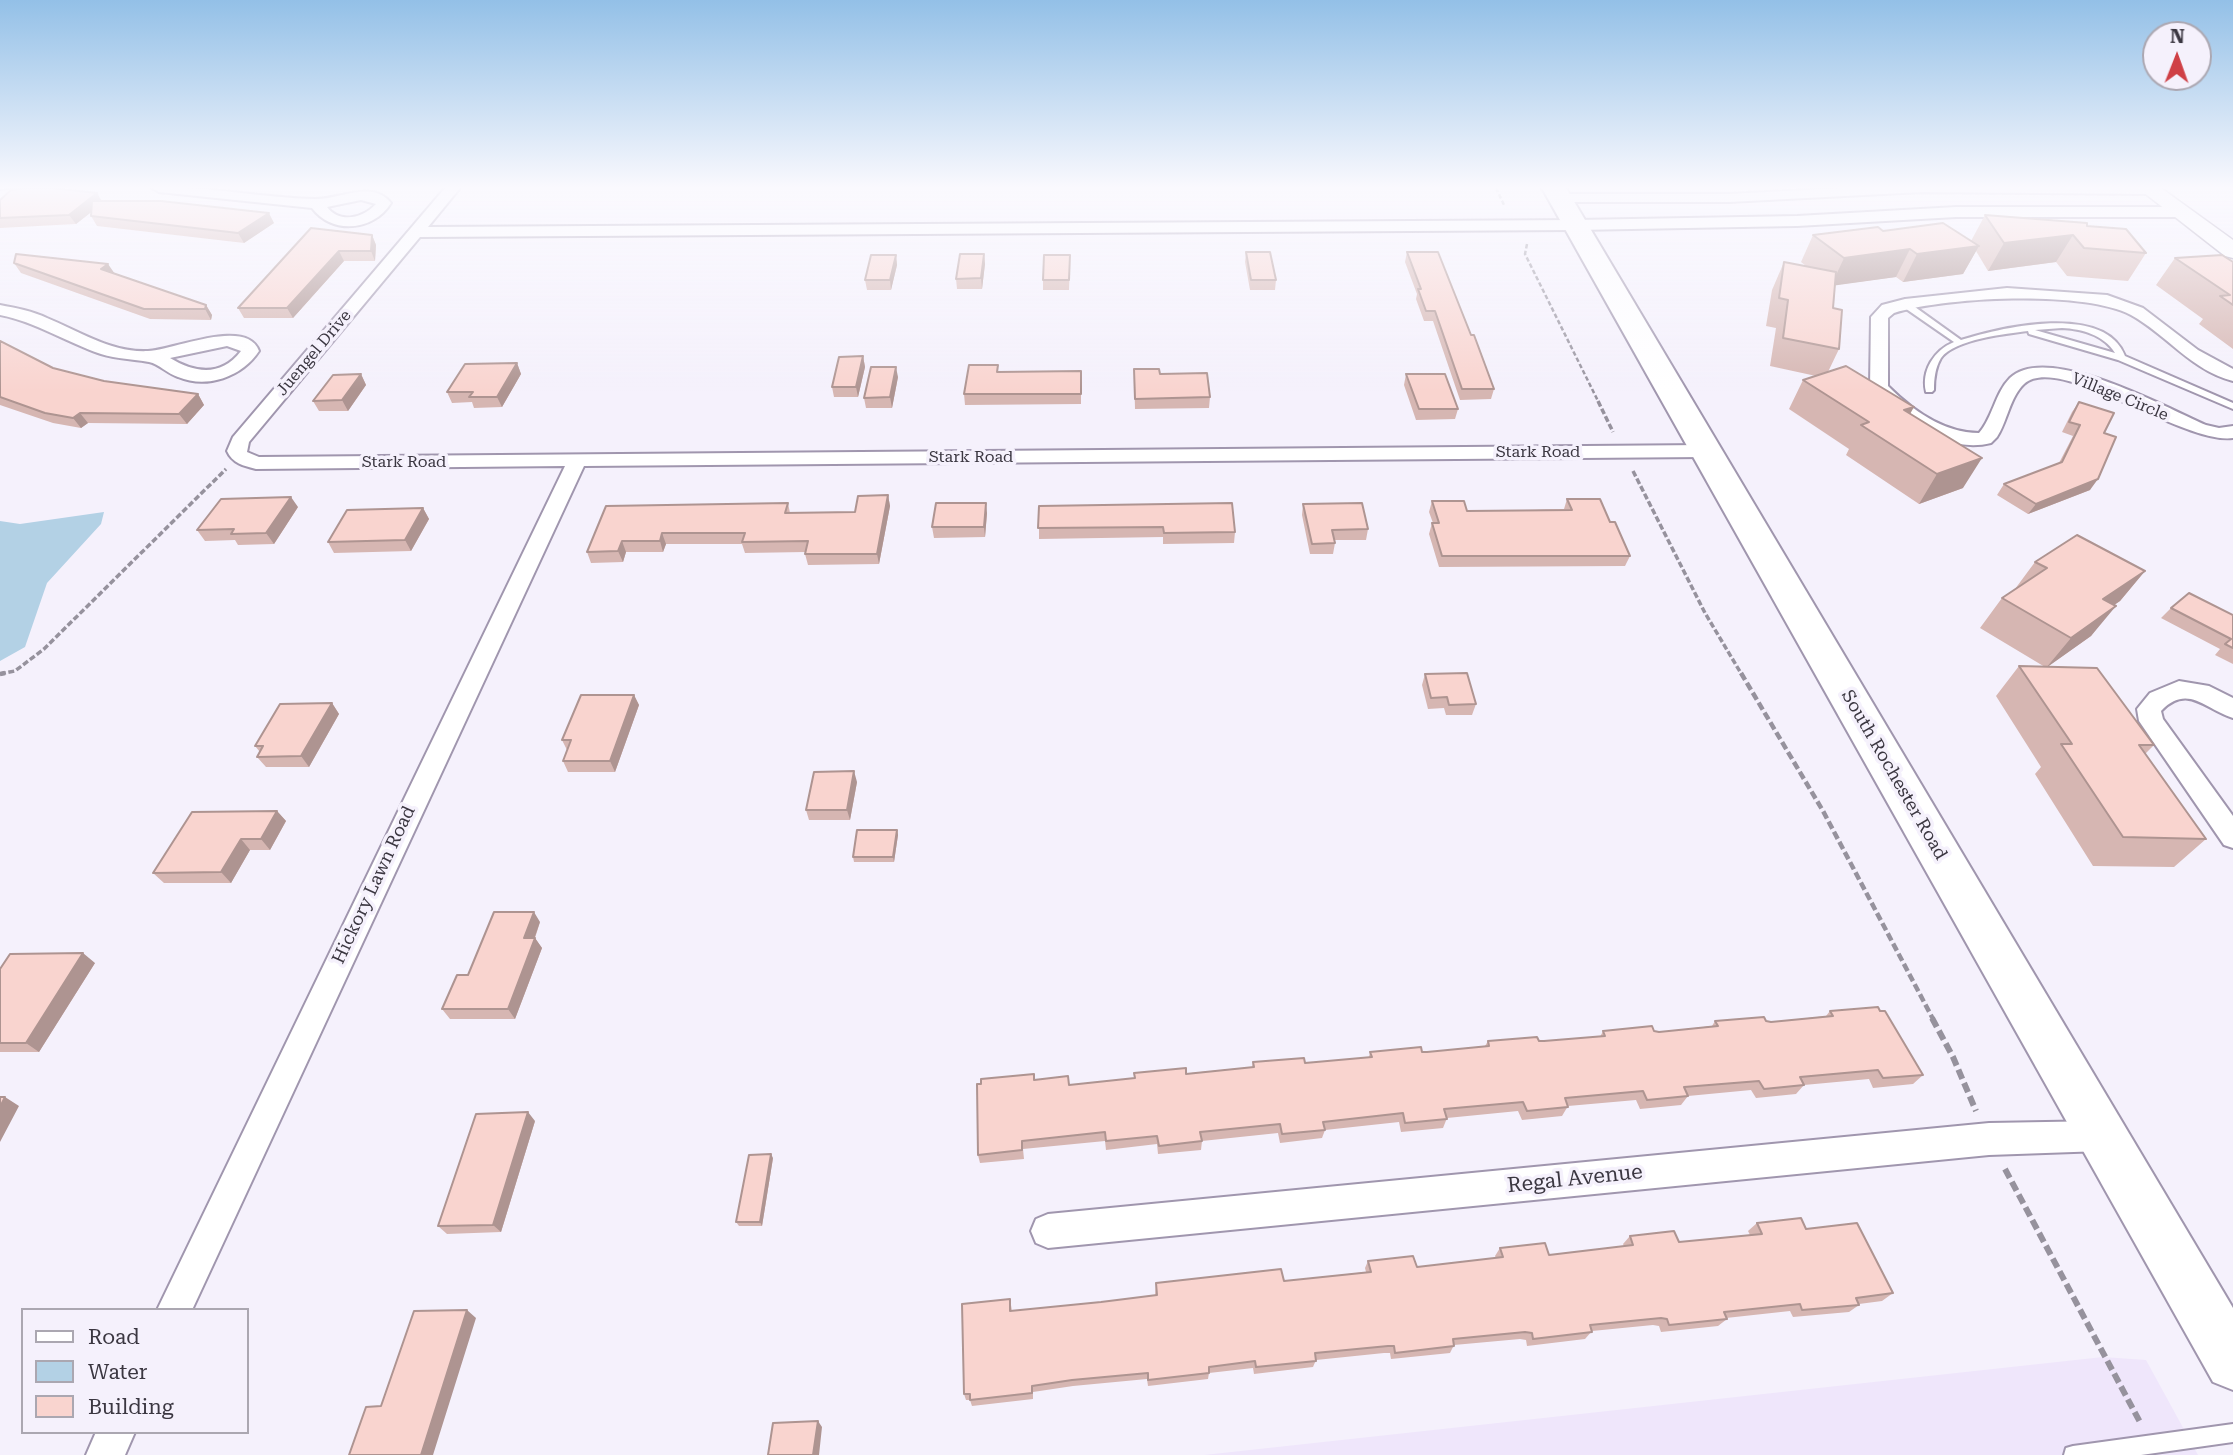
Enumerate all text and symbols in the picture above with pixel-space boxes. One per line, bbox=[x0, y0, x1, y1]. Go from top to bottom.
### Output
north arrow bbox=[2142, 21, 2212, 91]
text: N bbox=[2170, 25, 2185, 48]
street label: Juengel Drive bbox=[273, 306, 355, 400]
street label: Village Circle bbox=[2069, 369, 2171, 425]
street label: Stark Road bbox=[1496, 442, 1580, 462]
street label: Stark Road bbox=[929, 447, 1013, 467]
street label: Stark Road bbox=[362, 452, 446, 472]
street label: South Rochester Road bbox=[1836, 686, 1952, 864]
street label: Hickory Lawn Road bbox=[328, 803, 420, 967]
street label: Regal Avenue bbox=[1506, 1159, 1644, 1199]
legend bbox=[21, 1308, 248, 1434]
text: Road bbox=[88, 1325, 140, 1349]
text: Water bbox=[88, 1360, 147, 1384]
text: Building bbox=[88, 1395, 174, 1419]

